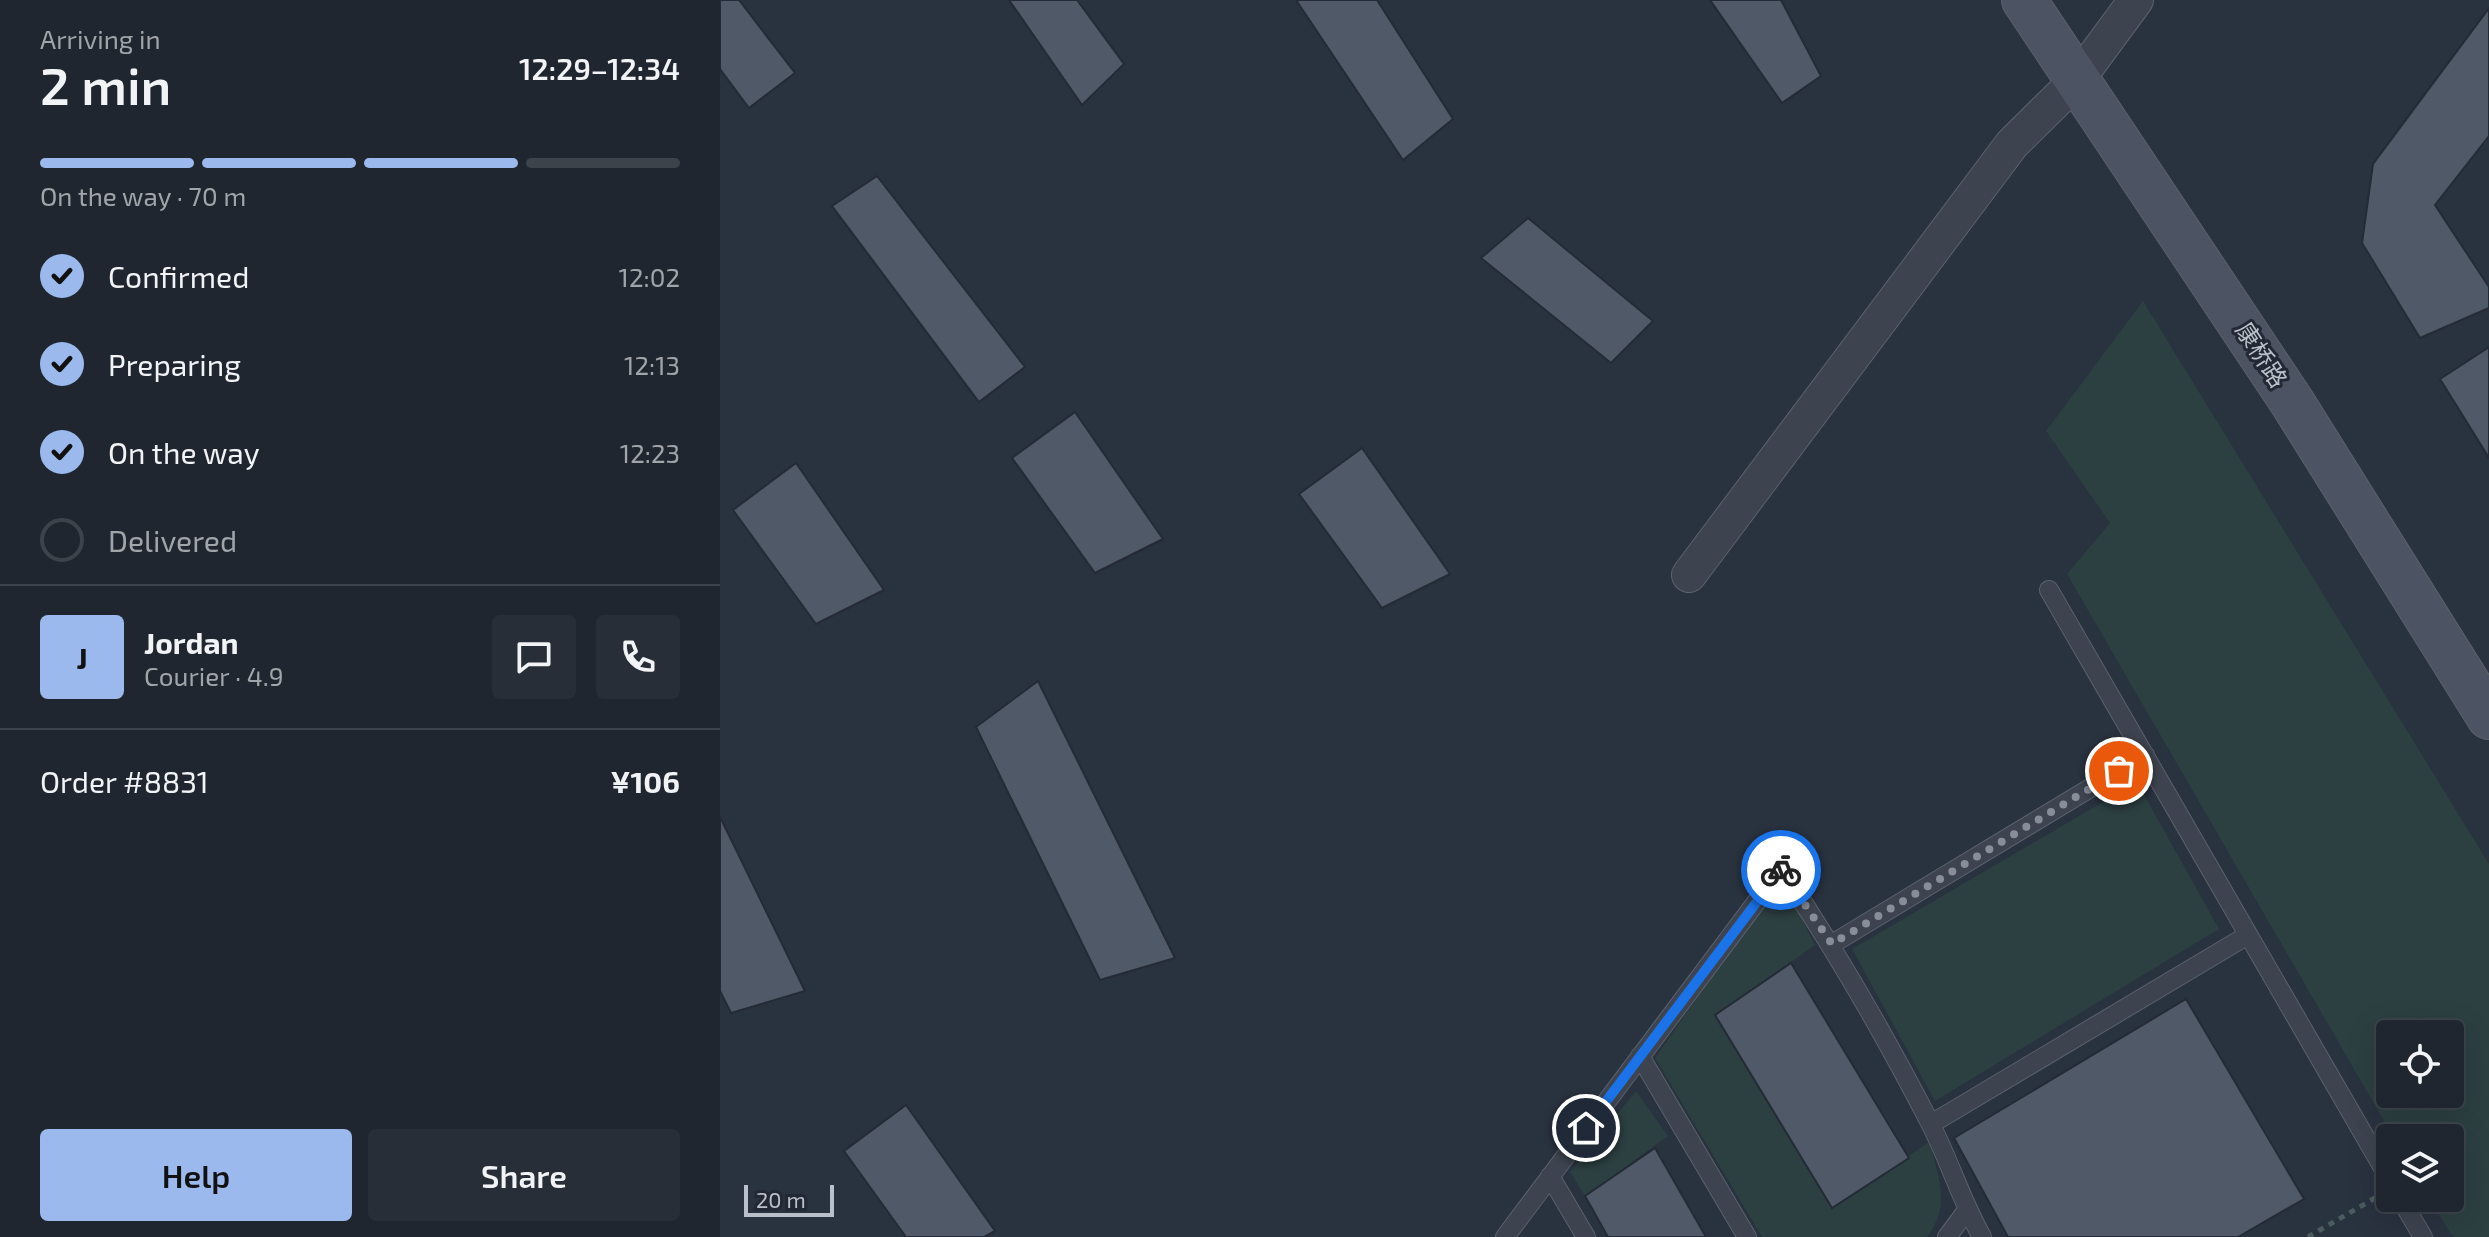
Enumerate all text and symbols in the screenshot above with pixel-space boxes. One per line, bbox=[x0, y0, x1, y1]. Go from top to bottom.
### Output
text: Arriving in bbox=[40, 23, 161, 54]
text: 12:29–12:34 bbox=[519, 50, 680, 86]
text: 2 min bbox=[40, 53, 171, 115]
text: On the way · 70 m bbox=[40, 180, 246, 211]
icon: check bbox=[40, 254, 84, 298]
text: Confirmed bbox=[108, 258, 249, 294]
text: 12:02 bbox=[619, 261, 680, 292]
street label: 康桥路 bbox=[2230, 316, 2294, 392]
icon: check bbox=[40, 342, 84, 386]
text: Preparing bbox=[108, 346, 241, 382]
text: 12:13 bbox=[624, 349, 680, 380]
icon: check bbox=[40, 430, 84, 474]
text: On the way bbox=[108, 434, 260, 470]
text: 12:23 bbox=[620, 437, 680, 468]
text: Delivered bbox=[108, 522, 237, 558]
button: chat bbox=[492, 615, 576, 699]
button: phone bbox=[596, 615, 680, 699]
text: Jordan bbox=[144, 624, 239, 660]
text: J bbox=[76, 639, 88, 675]
text: Courier · 4.9 bbox=[144, 660, 284, 691]
pin bbox=[2085, 737, 2153, 805]
icon: bag bbox=[2097, 749, 2141, 793]
text: Order #8831 bbox=[40, 763, 209, 799]
text: ¥106 bbox=[610, 763, 680, 799]
courier bbox=[1741, 830, 1821, 910]
icon: bike bbox=[1759, 848, 1803, 892]
map controls bbox=[2376, 1020, 2464, 1212]
button: locate bbox=[2376, 1020, 2464, 1108]
pin bbox=[1552, 1094, 1620, 1162]
icon: home bbox=[1564, 1106, 1608, 1150]
button: layers bbox=[2376, 1124, 2464, 1212]
button: Help bbox=[40, 1129, 352, 1221]
button: Share bbox=[368, 1129, 680, 1221]
scale bar bbox=[744, 1181, 834, 1217]
text: 20 m bbox=[756, 1186, 806, 1212]

